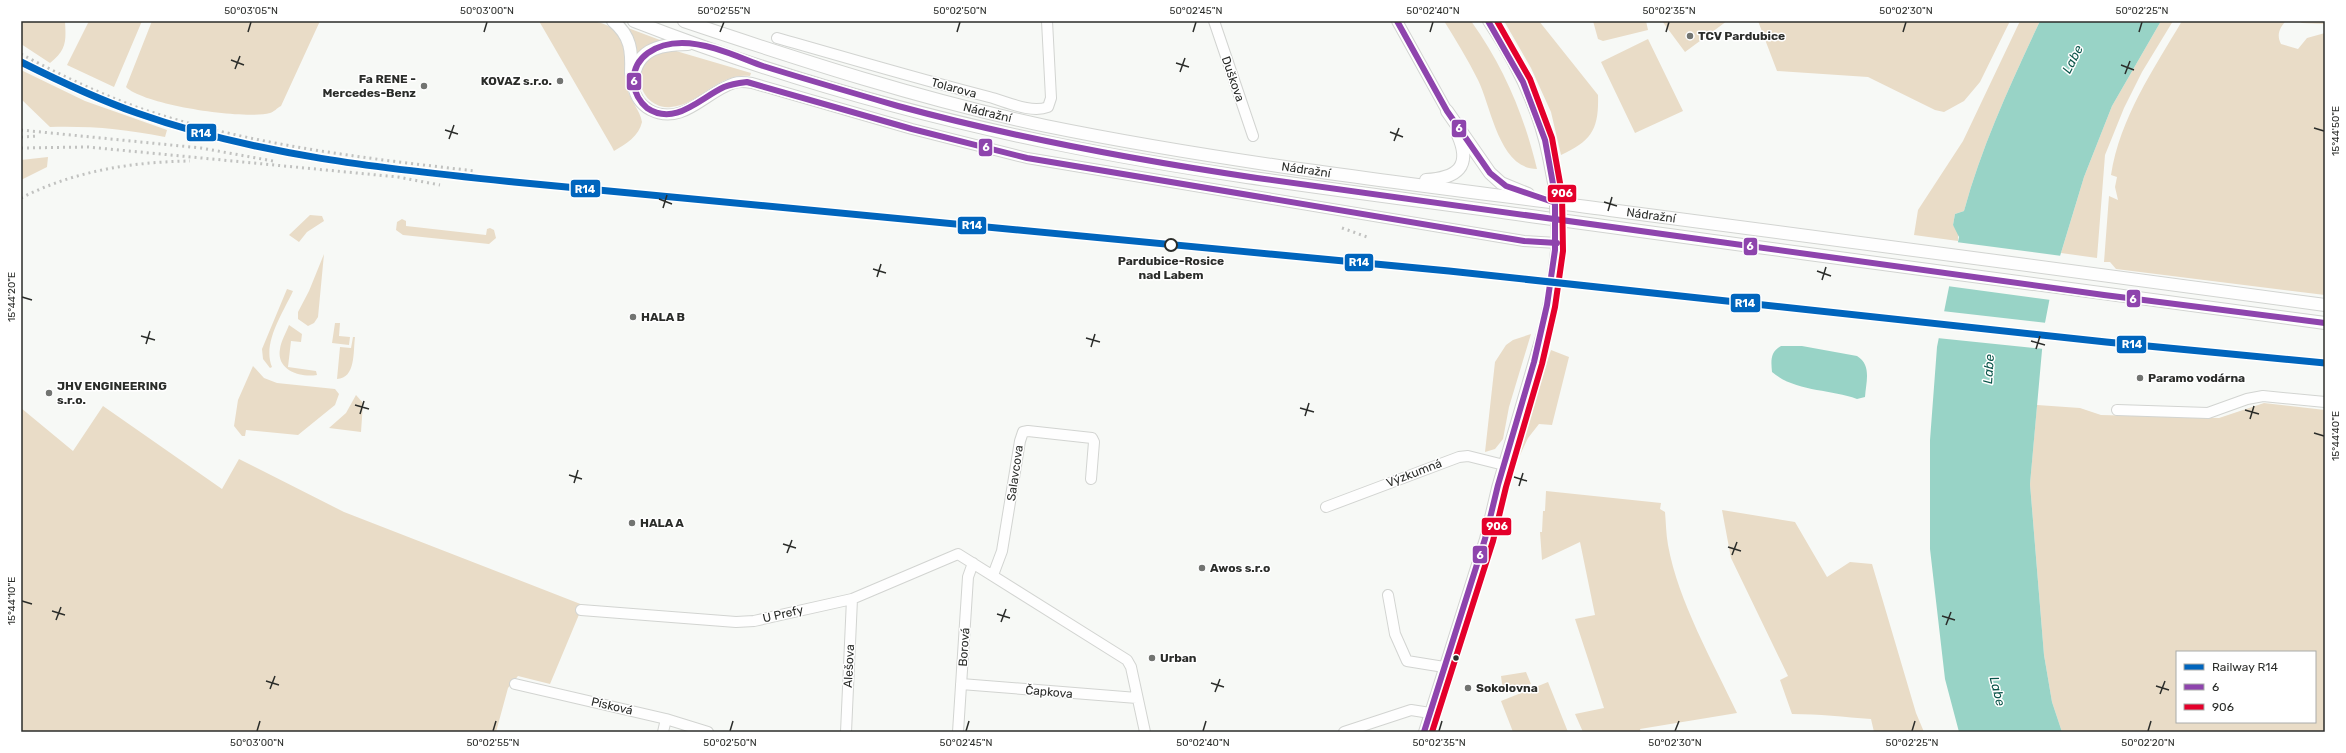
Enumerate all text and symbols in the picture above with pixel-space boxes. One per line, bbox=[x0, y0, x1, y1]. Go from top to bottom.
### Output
text: 50°03'05"N bbox=[224, 5, 278, 17]
text: 50°03'00"N bbox=[460, 5, 514, 17]
text: 50°02'55"N bbox=[697, 5, 751, 17]
text: 50°02'50"N bbox=[933, 5, 987, 17]
text: 50°02'45"N bbox=[1170, 5, 1222, 17]
text: 50°02'40"N bbox=[1406, 5, 1460, 17]
text: 50°02'35"N bbox=[1642, 5, 1696, 17]
text: 50°02'30"N bbox=[1879, 5, 1933, 17]
text: 50°02'25"N bbox=[2115, 5, 2169, 17]
place label: TCV Pardubice bbox=[1698, 29, 1785, 43]
marker: TCV Pardubice bbox=[1685, 31, 1695, 41]
water label: Labe bbox=[2059, 43, 2086, 76]
street label: Duškova bbox=[1219, 54, 1247, 104]
place label: Fa RENE - Mercedes-Benz bbox=[322, 72, 416, 100]
line badge: 6 bbox=[626, 72, 642, 91]
place label: KOVAZ s.r.o. bbox=[481, 74, 552, 88]
text: 6 bbox=[630, 75, 638, 88]
street label: Tolarova bbox=[930, 75, 978, 101]
marker: KOVAZ s.r.o. bbox=[555, 76, 565, 86]
marker: Fa RENE - Mercedes-Benz bbox=[419, 81, 429, 91]
street label: Nádražní bbox=[962, 100, 1014, 125]
text: 15°44'50"E bbox=[2330, 106, 2342, 156]
line badge: 6 bbox=[1451, 119, 1467, 138]
text: 6 bbox=[1455, 122, 1463, 135]
line badge: R14 bbox=[186, 123, 217, 142]
text: R14 bbox=[191, 127, 212, 140]
line badge: 6 bbox=[978, 138, 993, 157]
text: 6 bbox=[982, 141, 990, 154]
street label: Nádražní bbox=[1281, 159, 1333, 180]
line badge: R14 bbox=[570, 179, 601, 198]
text: R14 bbox=[575, 183, 596, 196]
line badge: 906 bbox=[1547, 184, 1577, 203]
text: 906 bbox=[1551, 187, 1573, 200]
street label: Nádražní bbox=[1626, 205, 1678, 226]
line badge: R14 bbox=[957, 216, 987, 235]
text: R14 bbox=[962, 219, 983, 232]
line badge: 6 bbox=[1743, 237, 1758, 256]
marker: Pardubice-Rosice nad Labem bbox=[1164, 238, 1178, 252]
text: 6 bbox=[1746, 240, 1754, 253]
line badge: R14 bbox=[1344, 253, 1374, 272]
place label: Pardubice-Rosice nad Labem bbox=[1118, 254, 1224, 282]
text: R14 bbox=[1349, 256, 1370, 269]
text: 15°44'20"E bbox=[6, 272, 18, 322]
line badge: 6 bbox=[2126, 289, 2141, 308]
line badge: R14 bbox=[1730, 293, 1761, 313]
text: 6 bbox=[2129, 293, 2137, 306]
text: R14 bbox=[1735, 297, 1756, 310]
place label: HALA B bbox=[641, 310, 685, 324]
marker: HALA B bbox=[628, 312, 638, 322]
line badge: R14 bbox=[2116, 335, 2147, 354]
text: R14 bbox=[2122, 338, 2143, 351]
water label: Labe bbox=[1980, 354, 1997, 384]
place label: Paramo vodárna bbox=[2148, 371, 2245, 385]
marker: Paramo vodárna bbox=[2135, 373, 2145, 383]
place label: JHV ENGINEERING s.r.o. bbox=[57, 379, 167, 407]
marker: JHV ENGINEERING s.r.o. bbox=[44, 388, 54, 398]
text: 15°44'40"E bbox=[2330, 411, 2342, 461]
street label: Salavcova bbox=[1004, 444, 1026, 502]
street label: Výzkumná bbox=[1384, 456, 1444, 490]
place label: HALA A bbox=[640, 516, 684, 530]
line badge: 906 bbox=[1481, 517, 1512, 536]
marker: HALA A bbox=[627, 518, 637, 528]
text: 906 bbox=[1486, 520, 1508, 533]
line badge: 6 bbox=[1472, 545, 1488, 564]
text: 6 bbox=[1476, 549, 1484, 562]
place label: Awos s.r.o bbox=[1210, 561, 1270, 575]
marker: Awos s.r.o bbox=[1197, 563, 1207, 573]
text: 15°44'10"E bbox=[6, 577, 18, 625]
street label: U Prefy bbox=[761, 602, 805, 625]
street label: Borová bbox=[956, 627, 972, 667]
street label: Alešova bbox=[841, 644, 857, 688]
place label: Urban bbox=[1160, 651, 1197, 665]
legend bbox=[2176, 651, 2316, 723]
marker: Urban bbox=[1147, 653, 1157, 663]
unlabelled marker bbox=[1451, 653, 1461, 663]
text: Railway R14 bbox=[2212, 660, 2278, 674]
water label: Labe bbox=[1987, 675, 2008, 707]
text: 6 bbox=[2212, 680, 2219, 694]
place label: Sokolovna bbox=[1476, 681, 1538, 695]
street label: Čapkova bbox=[1025, 683, 1073, 701]
marker: Sokolovna bbox=[1463, 683, 1473, 693]
street label: Písková bbox=[590, 694, 634, 718]
text: 906 bbox=[2212, 700, 2234, 714]
text: 50°03'00"N bbox=[230, 737, 284, 749]
text: 50°02'55"N bbox=[466, 737, 520, 749]
text: 50°02'50"N bbox=[703, 737, 757, 749]
text: 50°02'45"N bbox=[940, 737, 992, 749]
text: 50°02'40"N bbox=[1176, 737, 1230, 749]
text: 50°02'35"N bbox=[1412, 737, 1466, 749]
text: 50°02'30"N bbox=[1648, 737, 1702, 749]
text: 50°02'25"N bbox=[1885, 737, 1939, 749]
text: 50°02'20"N bbox=[2121, 737, 2175, 749]

